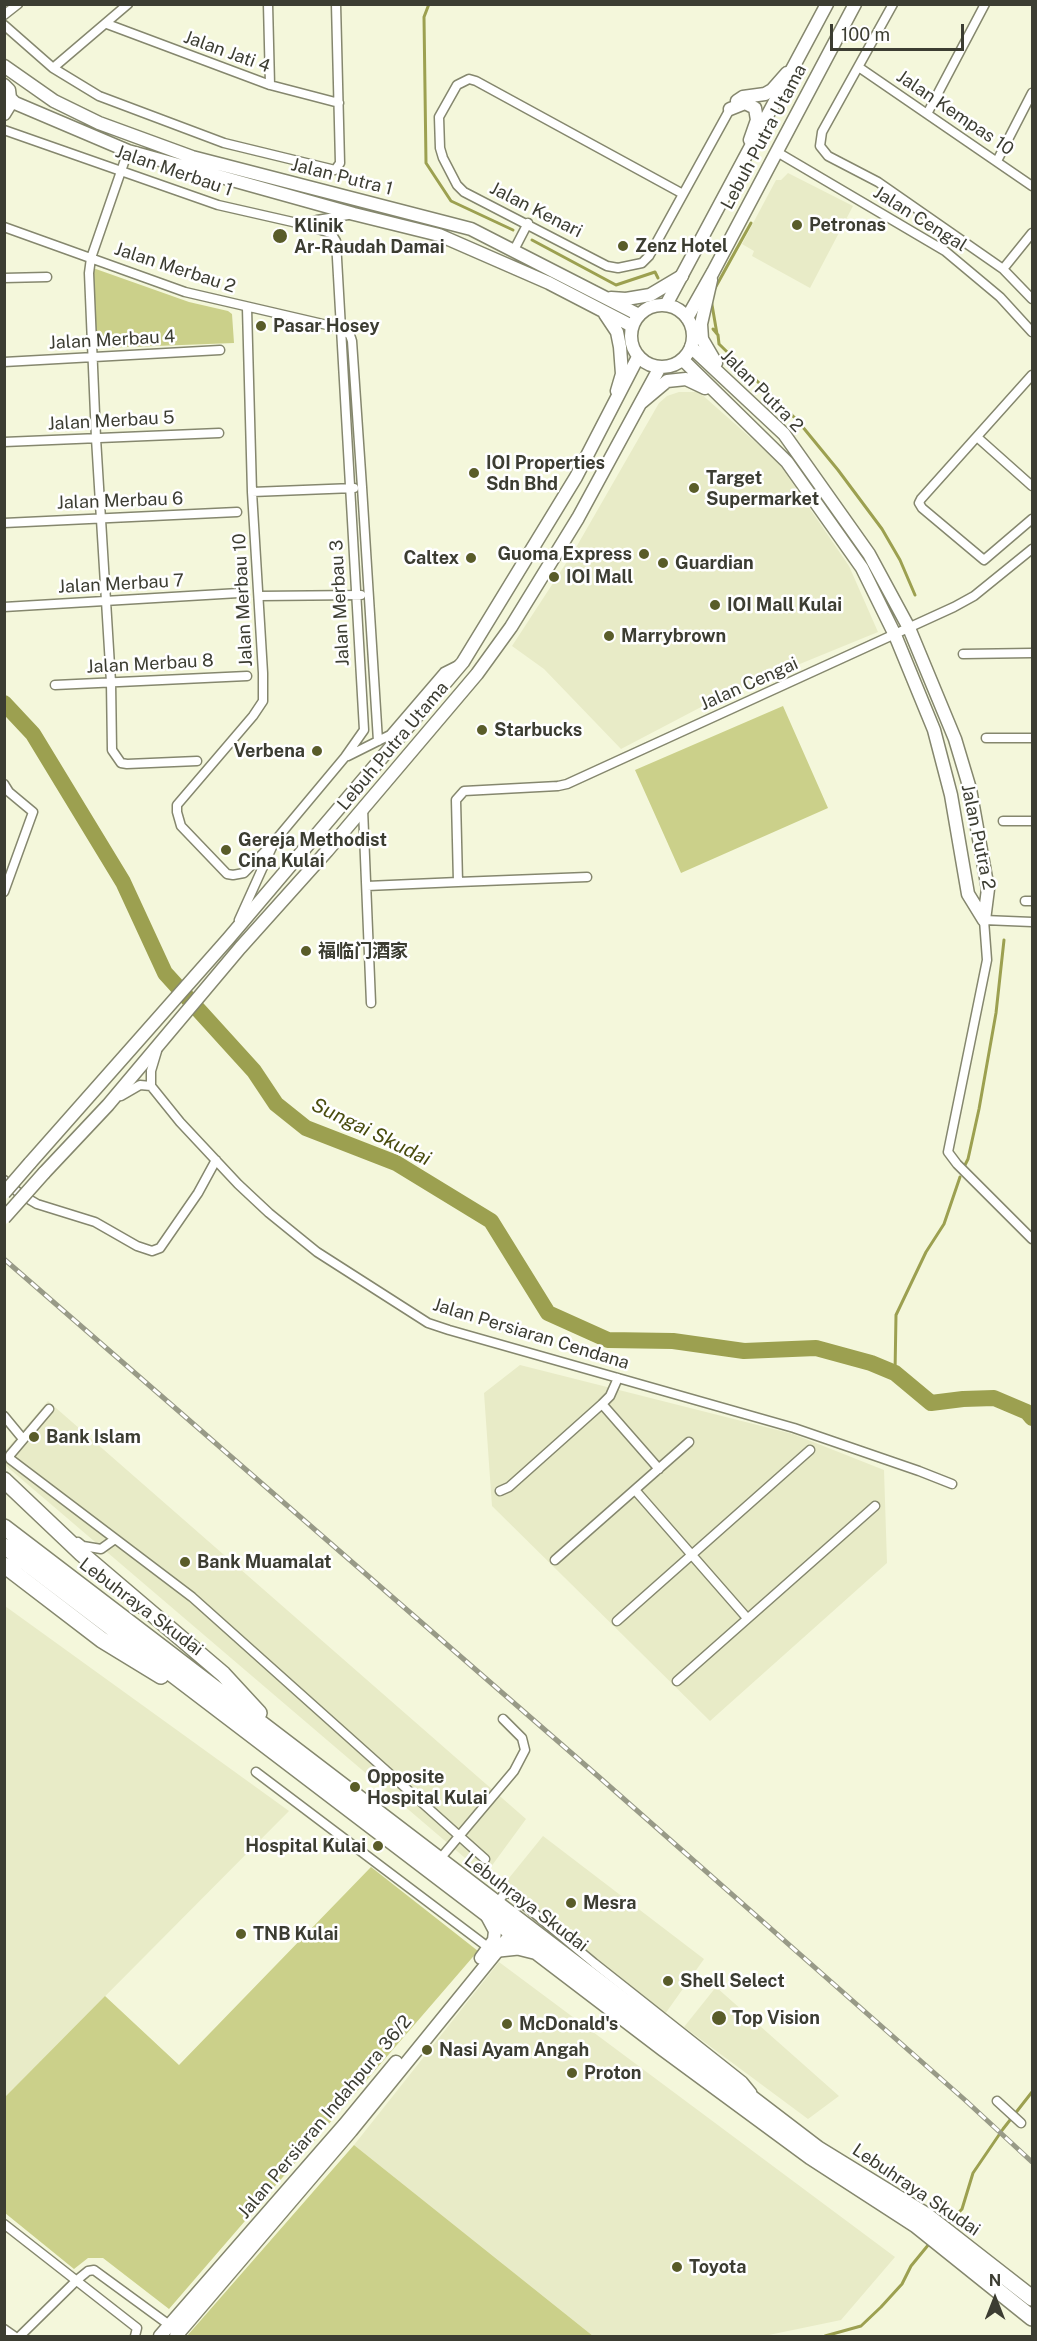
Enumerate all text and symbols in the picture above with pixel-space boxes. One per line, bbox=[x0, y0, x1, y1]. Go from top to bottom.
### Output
scale bar bbox=[833, 12, 966, 50]
text: 100 m bbox=[841, 24, 890, 45]
street label: Jalan Jati 4 bbox=[181, 26, 273, 78]
street label: Lebuh Putra Utama bbox=[717, 61, 811, 213]
street label: Jalan Kempas 10 bbox=[892, 66, 1018, 160]
street label: Jalan Merbau 1 bbox=[112, 141, 236, 201]
street label: Jalan Putra 1 bbox=[289, 154, 395, 200]
street label: Jalan Kenari bbox=[486, 177, 586, 243]
street label: Jalan Cengal bbox=[869, 182, 971, 256]
place label: Petronas bbox=[809, 214, 886, 236]
place label: Klinik Ar-Raudah Damai bbox=[294, 215, 444, 258]
marker: Petronas bbox=[790, 218, 804, 232]
marker: Klinik Ar-Raudah Damai bbox=[271, 227, 289, 245]
place label: Zenz Hotel bbox=[635, 235, 728, 257]
street label: Jalan Merbau 2 bbox=[112, 238, 238, 298]
marker: Zenz Hotel bbox=[616, 239, 630, 253]
place label: Pasar Hosey bbox=[273, 315, 380, 337]
marker: Pasar Hosey bbox=[254, 319, 268, 333]
street label: Jalan Merbau 4 bbox=[48, 326, 176, 354]
street label: Jalan Putra 2 bbox=[716, 345, 808, 437]
street label: Jalan Merbau 5 bbox=[47, 407, 175, 435]
place label: IOI Properties Sdn Bhd bbox=[486, 452, 605, 494]
marker: IOI Properties Sdn Bhd bbox=[467, 466, 481, 480]
place label: Target Supermarket bbox=[706, 467, 819, 510]
marker: Target Supermarket bbox=[687, 481, 701, 495]
street label: Jalan Merbau 6 bbox=[56, 488, 184, 514]
street label: Jalan Merbau 10 bbox=[229, 533, 257, 667]
street label: Jalan Merbau 3 bbox=[326, 539, 354, 667]
place label: Guoma Express bbox=[497, 543, 632, 565]
place label: Caltex bbox=[403, 547, 459, 569]
marker: Guoma Express bbox=[637, 547, 651, 561]
marker: Caltex bbox=[464, 551, 478, 565]
place label: Guardian bbox=[675, 552, 754, 574]
marker: Guardian bbox=[656, 556, 670, 570]
place label: IOI Mall bbox=[566, 566, 633, 588]
street label: Jalan Merbau 7 bbox=[57, 570, 185, 598]
marker: IOI Mall bbox=[547, 570, 561, 584]
place label: IOI Mall Kulai bbox=[727, 594, 842, 616]
marker: IOI Mall Kulai bbox=[708, 598, 722, 612]
place label: Marrybrown bbox=[621, 625, 726, 647]
marker: Marrybrown bbox=[602, 629, 616, 643]
street label: Jalan Merbau 8 bbox=[86, 650, 214, 678]
street label: Jalan Cengai bbox=[697, 653, 801, 715]
street label: Lebuh Putra Utama bbox=[333, 677, 453, 815]
place label: Starbucks bbox=[494, 719, 582, 741]
marker: Starbucks bbox=[475, 723, 489, 737]
place label: Verbena bbox=[233, 740, 305, 762]
marker: Verbena bbox=[310, 744, 324, 758]
street label: Jalan Putra 2 bbox=[956, 782, 1000, 892]
place label: Gereja Methodist Cina Kulai bbox=[238, 829, 387, 872]
marker: Gereja Methodist Cina Kulai bbox=[219, 843, 233, 857]
place label: 福临门酒家 bbox=[318, 940, 408, 962]
marker: 福临门酒家 bbox=[299, 944, 313, 958]
water label: Sungai Skudai bbox=[307, 1093, 435, 1171]
street label: Jalan Persiaran Cendana bbox=[430, 1294, 632, 1374]
place label: Bank Islam bbox=[46, 1426, 141, 1448]
marker: Bank Islam bbox=[27, 1430, 41, 1444]
place label: Bank Muamalat bbox=[197, 1551, 332, 1573]
street label: Lebuhraya Skudai bbox=[75, 1553, 207, 1661]
marker: Bank Muamalat bbox=[178, 1555, 192, 1569]
place label: Opposite Hospital Kulai bbox=[367, 1766, 488, 1808]
marker: Opposite Hospital Kulai bbox=[348, 1780, 362, 1794]
place label: Hospital Kulai bbox=[245, 1835, 366, 1857]
marker: Hospital Kulai bbox=[371, 1839, 385, 1853]
street label: Lebuhraya Skudai bbox=[460, 1849, 592, 1957]
place label: Mesra bbox=[583, 1892, 637, 1914]
marker: Mesra bbox=[564, 1896, 578, 1910]
place label: TNB Kulai bbox=[253, 1923, 338, 1945]
marker: TNB Kulai bbox=[234, 1927, 248, 1941]
place label: Shell Select bbox=[680, 1970, 785, 1992]
marker: Shell Select bbox=[661, 1974, 675, 1988]
place label: Top Vision bbox=[732, 2007, 820, 2029]
marker: Top Vision bbox=[710, 2009, 728, 2027]
street label: Jalan Persiaran Indahpura 36/2 bbox=[234, 2011, 416, 2223]
place label: McDonald's bbox=[519, 2013, 618, 2035]
marker: McDonald's bbox=[500, 2017, 514, 2031]
place label: Nasi Ayam Angah bbox=[439, 2039, 589, 2061]
marker: Nasi Ayam Angah bbox=[420, 2043, 434, 2057]
place label: Proton bbox=[584, 2062, 641, 2084]
marker: Proton bbox=[565, 2066, 579, 2080]
street label: Lebuhraya Skudai bbox=[848, 2139, 984, 2241]
place label: Toyota bbox=[689, 2256, 746, 2278]
marker: Toyota bbox=[670, 2260, 684, 2274]
north arrow bbox=[965, 2269, 1025, 2329]
text: N bbox=[989, 2271, 1001, 2290]

